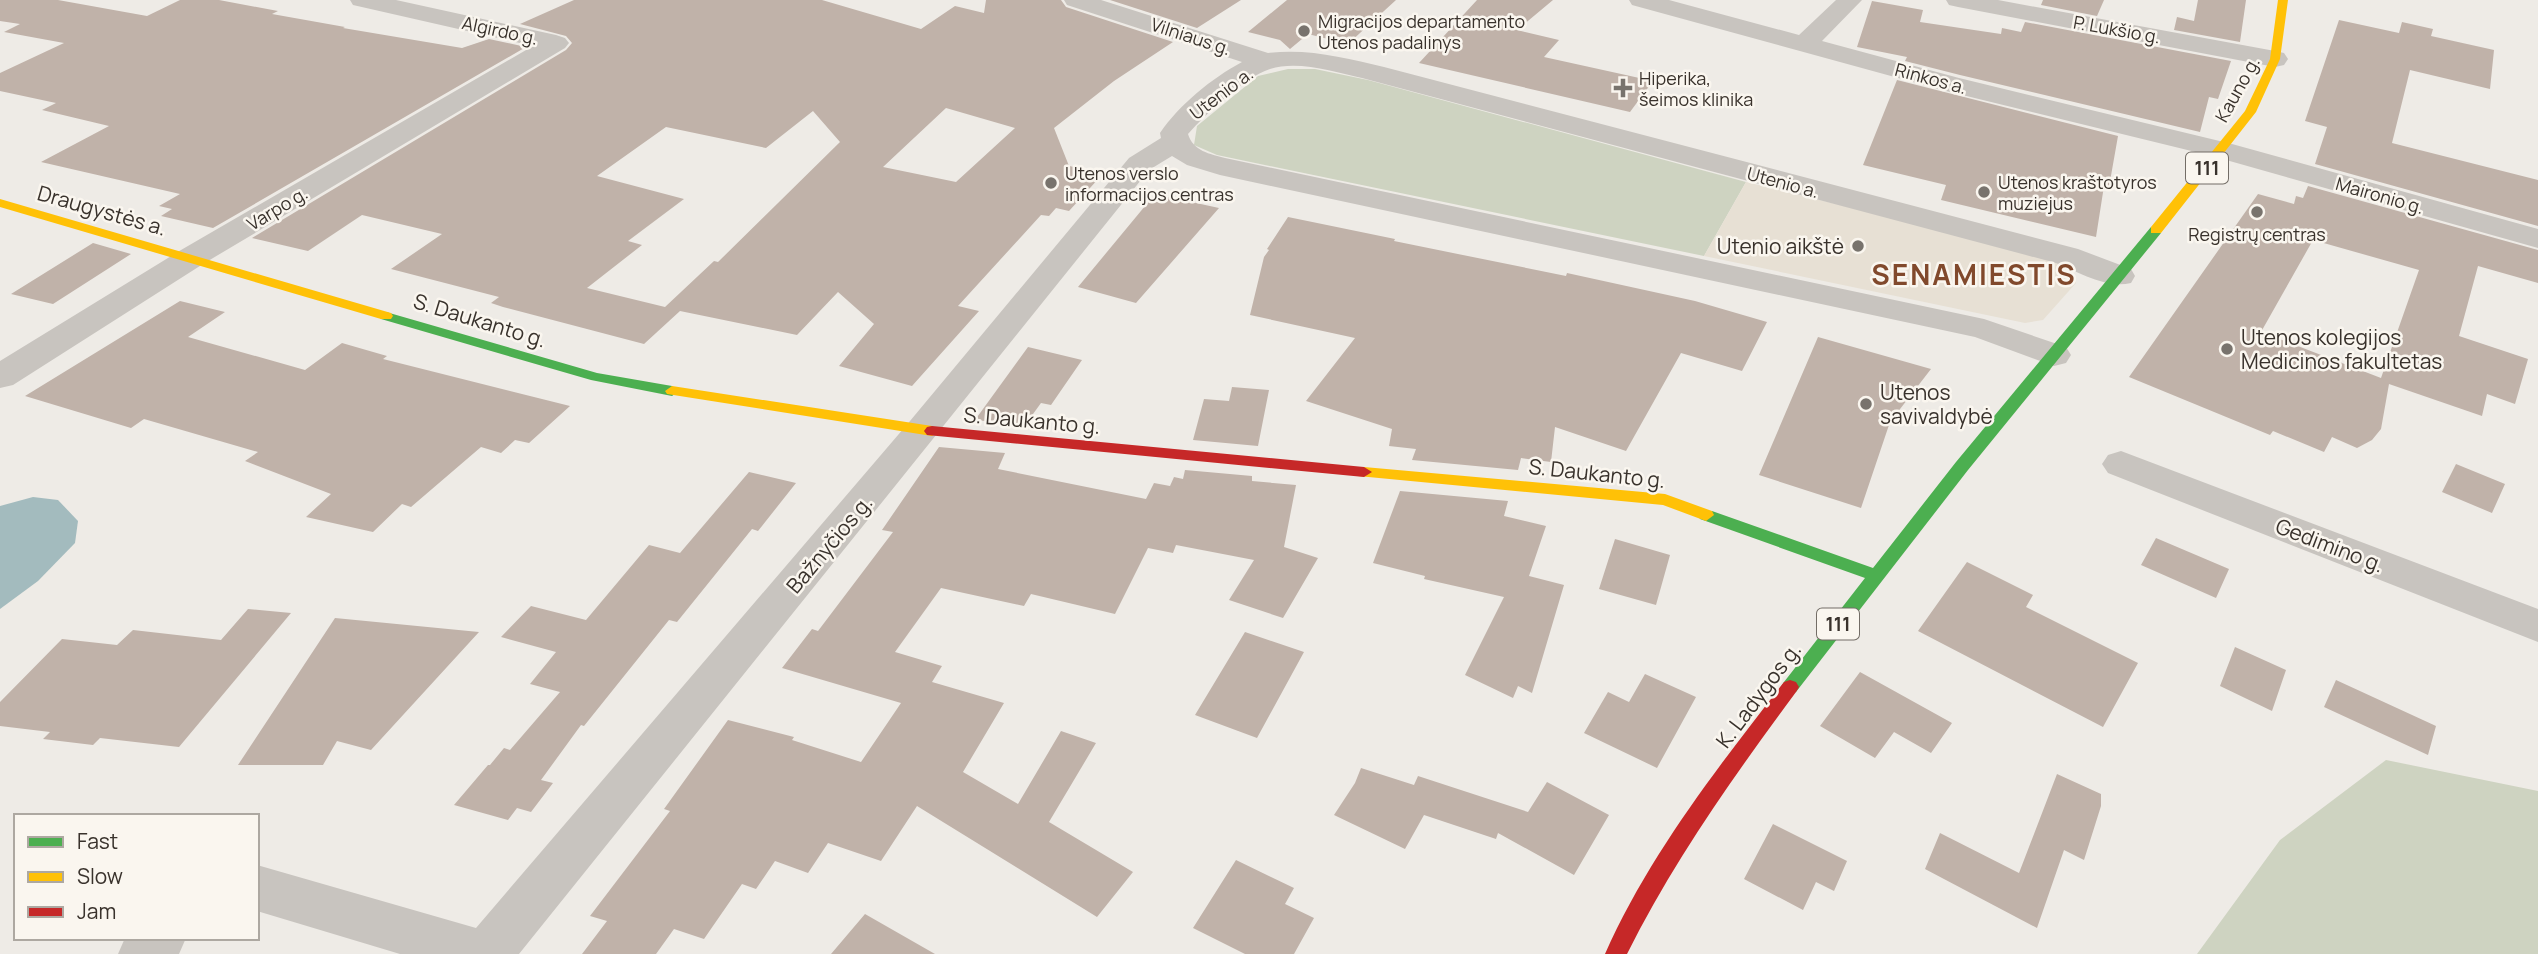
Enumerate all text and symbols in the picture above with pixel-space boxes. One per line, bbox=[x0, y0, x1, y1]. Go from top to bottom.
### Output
place label: Migracijos departamento Utenos padalinys bbox=[1318, 9, 1525, 54]
street label: Algirdo g. bbox=[460, 10, 540, 50]
street label: P. Lukšio g. bbox=[2072, 10, 2162, 48]
street label: Vilniaus g. bbox=[1148, 12, 1234, 60]
marker: Migracijos departamento Utenos padalinys bbox=[1296, 23, 1312, 39]
street label: Kauno g. bbox=[2209, 52, 2265, 126]
street label: Rinkos a. bbox=[1893, 57, 1969, 99]
street label: Utenio a. bbox=[1184, 61, 1258, 125]
place label: Hiperika, šeimos klinika bbox=[1639, 66, 1753, 111]
marker: Hiperika, šeimos klinika bbox=[1613, 78, 1633, 98]
road number: 111 bbox=[2186, 152, 2228, 184]
place label: Utenos verslo informacijos centras bbox=[1065, 161, 1234, 206]
street label: Utenio a. bbox=[1744, 161, 1822, 203]
place label: Utenos kraštotyros muziejus bbox=[1998, 170, 2157, 215]
street label: Maironio g. bbox=[2333, 171, 2427, 219]
marker: Utenos verslo informacijos centras bbox=[1043, 175, 1059, 191]
street label: Draugystės a. bbox=[34, 178, 170, 242]
street label: Varpo g. bbox=[242, 181, 312, 235]
marker: Utenos kraštotyros muziejus bbox=[1976, 184, 1992, 200]
marker: Registrų centras bbox=[2249, 204, 2265, 220]
place label: Registrų centras bbox=[2188, 222, 2326, 246]
place label: Utenio aikštė bbox=[1717, 232, 1844, 260]
marker: Utenio aikštė bbox=[1850, 238, 1866, 254]
district label: SENAMIESTIS bbox=[1871, 255, 2077, 293]
street label: S. Daukanto g. bbox=[410, 287, 550, 353]
place label: Utenos kolegijos Medicinos fakultetas bbox=[2241, 323, 2442, 375]
marker: Utenos kolegijos Medicinos fakultetas bbox=[2219, 341, 2235, 357]
place label: Utenos savivaldybė bbox=[1880, 378, 1993, 430]
marker: Utenos savivaldybė bbox=[1858, 396, 1874, 412]
street label: S. Daukanto g. bbox=[962, 400, 1102, 440]
street label: S. Daukanto g. bbox=[1527, 452, 1667, 494]
street label: Bažnyčios g. bbox=[780, 489, 878, 599]
street label: Gedimino g. bbox=[2272, 512, 2388, 578]
road number: 111 bbox=[1817, 608, 1859, 639]
street label: K. Ladygos g. bbox=[1709, 637, 1807, 753]
legend bbox=[14, 814, 259, 940]
text: Fast bbox=[77, 827, 118, 855]
text: Slow bbox=[77, 862, 123, 890]
text: Jam bbox=[77, 897, 116, 925]

